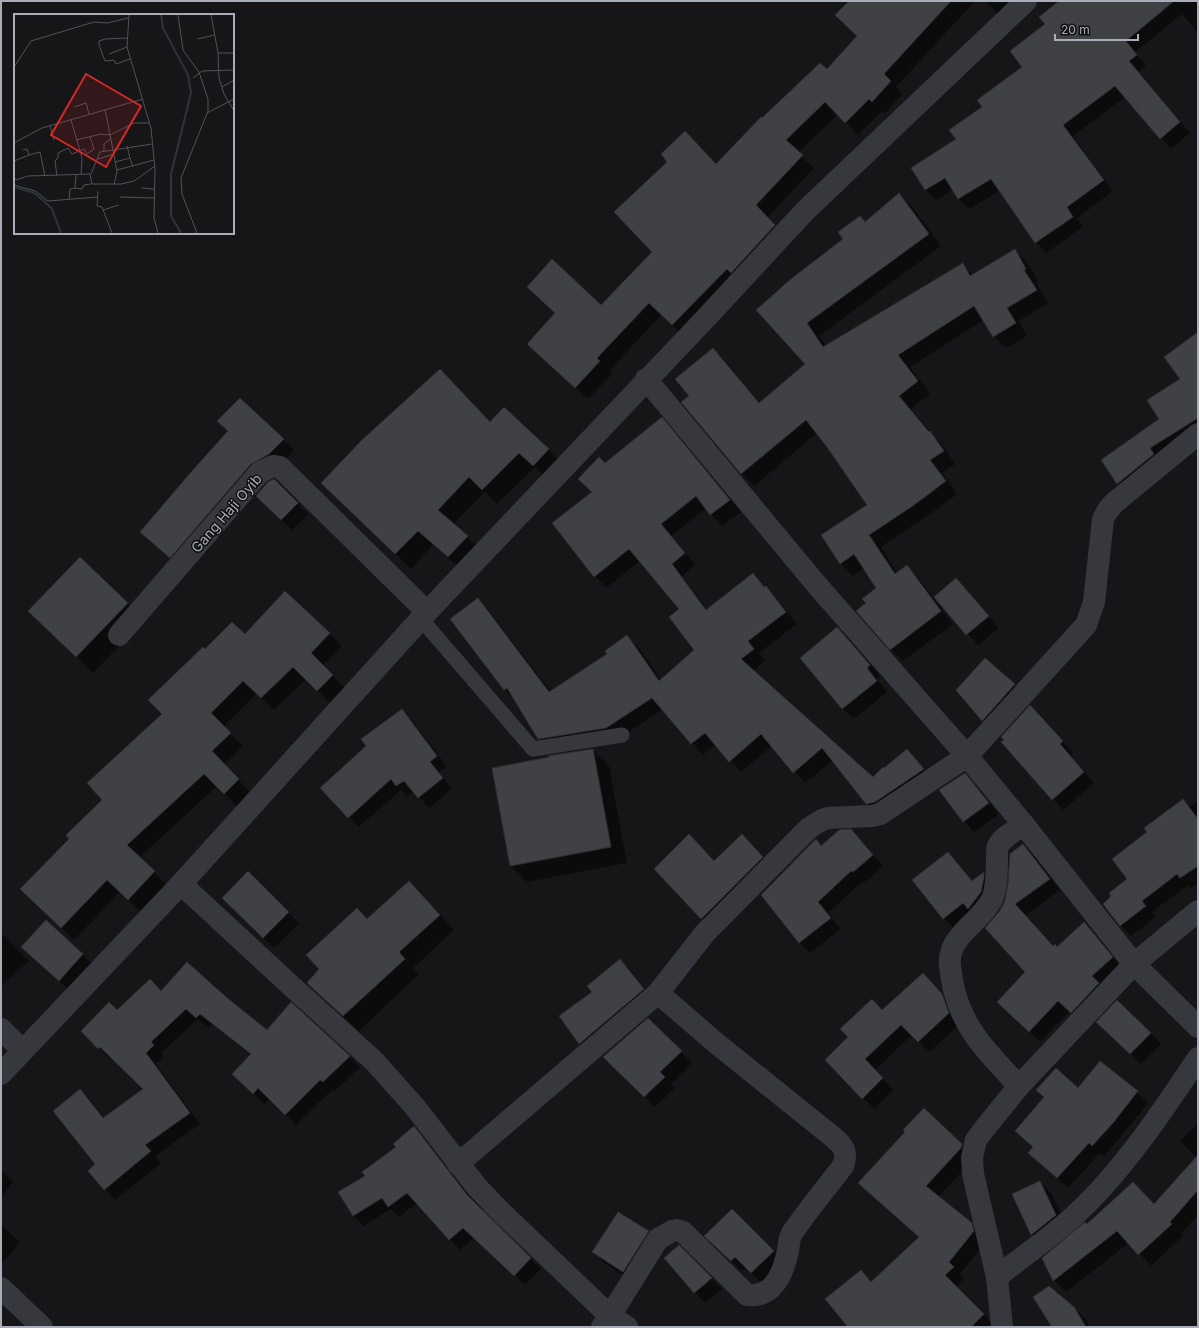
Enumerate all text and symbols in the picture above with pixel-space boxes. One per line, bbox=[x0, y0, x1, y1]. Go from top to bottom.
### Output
inset map bbox=[14, 14, 234, 234]
scale bar bbox=[1055, 16, 1138, 42]
text: 20 m bbox=[1061, 22, 1090, 37]
street label: Gang Haji Oyib bbox=[187, 470, 265, 556]

